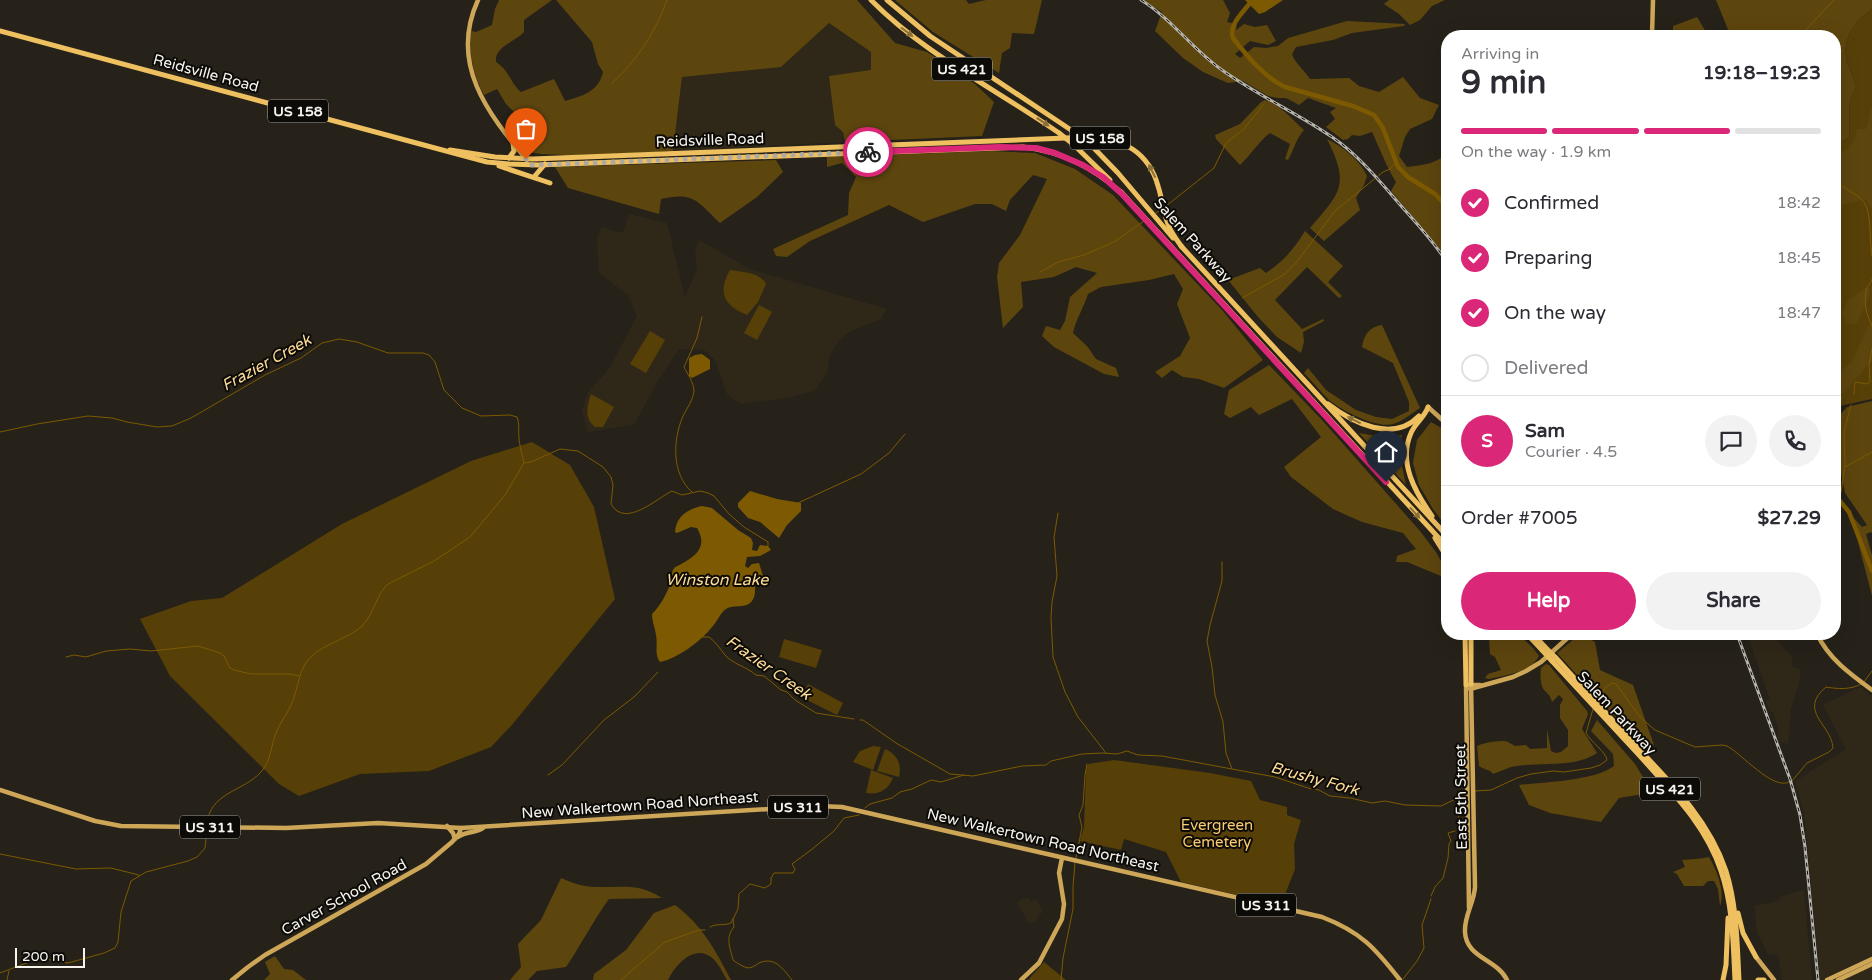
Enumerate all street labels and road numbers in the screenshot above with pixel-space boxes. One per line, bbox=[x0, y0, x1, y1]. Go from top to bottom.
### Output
street label: Reidsville Road bbox=[151, 50, 261, 96]
road number: US 421 bbox=[932, 58, 992, 80]
road number: US 158 bbox=[268, 100, 328, 122]
road number: US 158 bbox=[1070, 126, 1130, 150]
street label: Reidsville Road bbox=[655, 129, 765, 151]
street label: Salem Parkway bbox=[1150, 194, 1236, 286]
street label: Salem Parkway bbox=[1574, 667, 1660, 759]
street label: East 5th Street bbox=[1451, 744, 1471, 850]
road number: US 421 bbox=[1640, 778, 1700, 801]
street label: New Walkertown Road Northeast bbox=[521, 788, 759, 822]
road number: US 311 bbox=[768, 796, 828, 819]
street label: New Walkertown Road Northeast bbox=[925, 805, 1161, 876]
road number: US 311 bbox=[180, 816, 240, 839]
street label: Carver School Road bbox=[278, 855, 410, 939]
road number: US 311 bbox=[1236, 894, 1296, 916]

